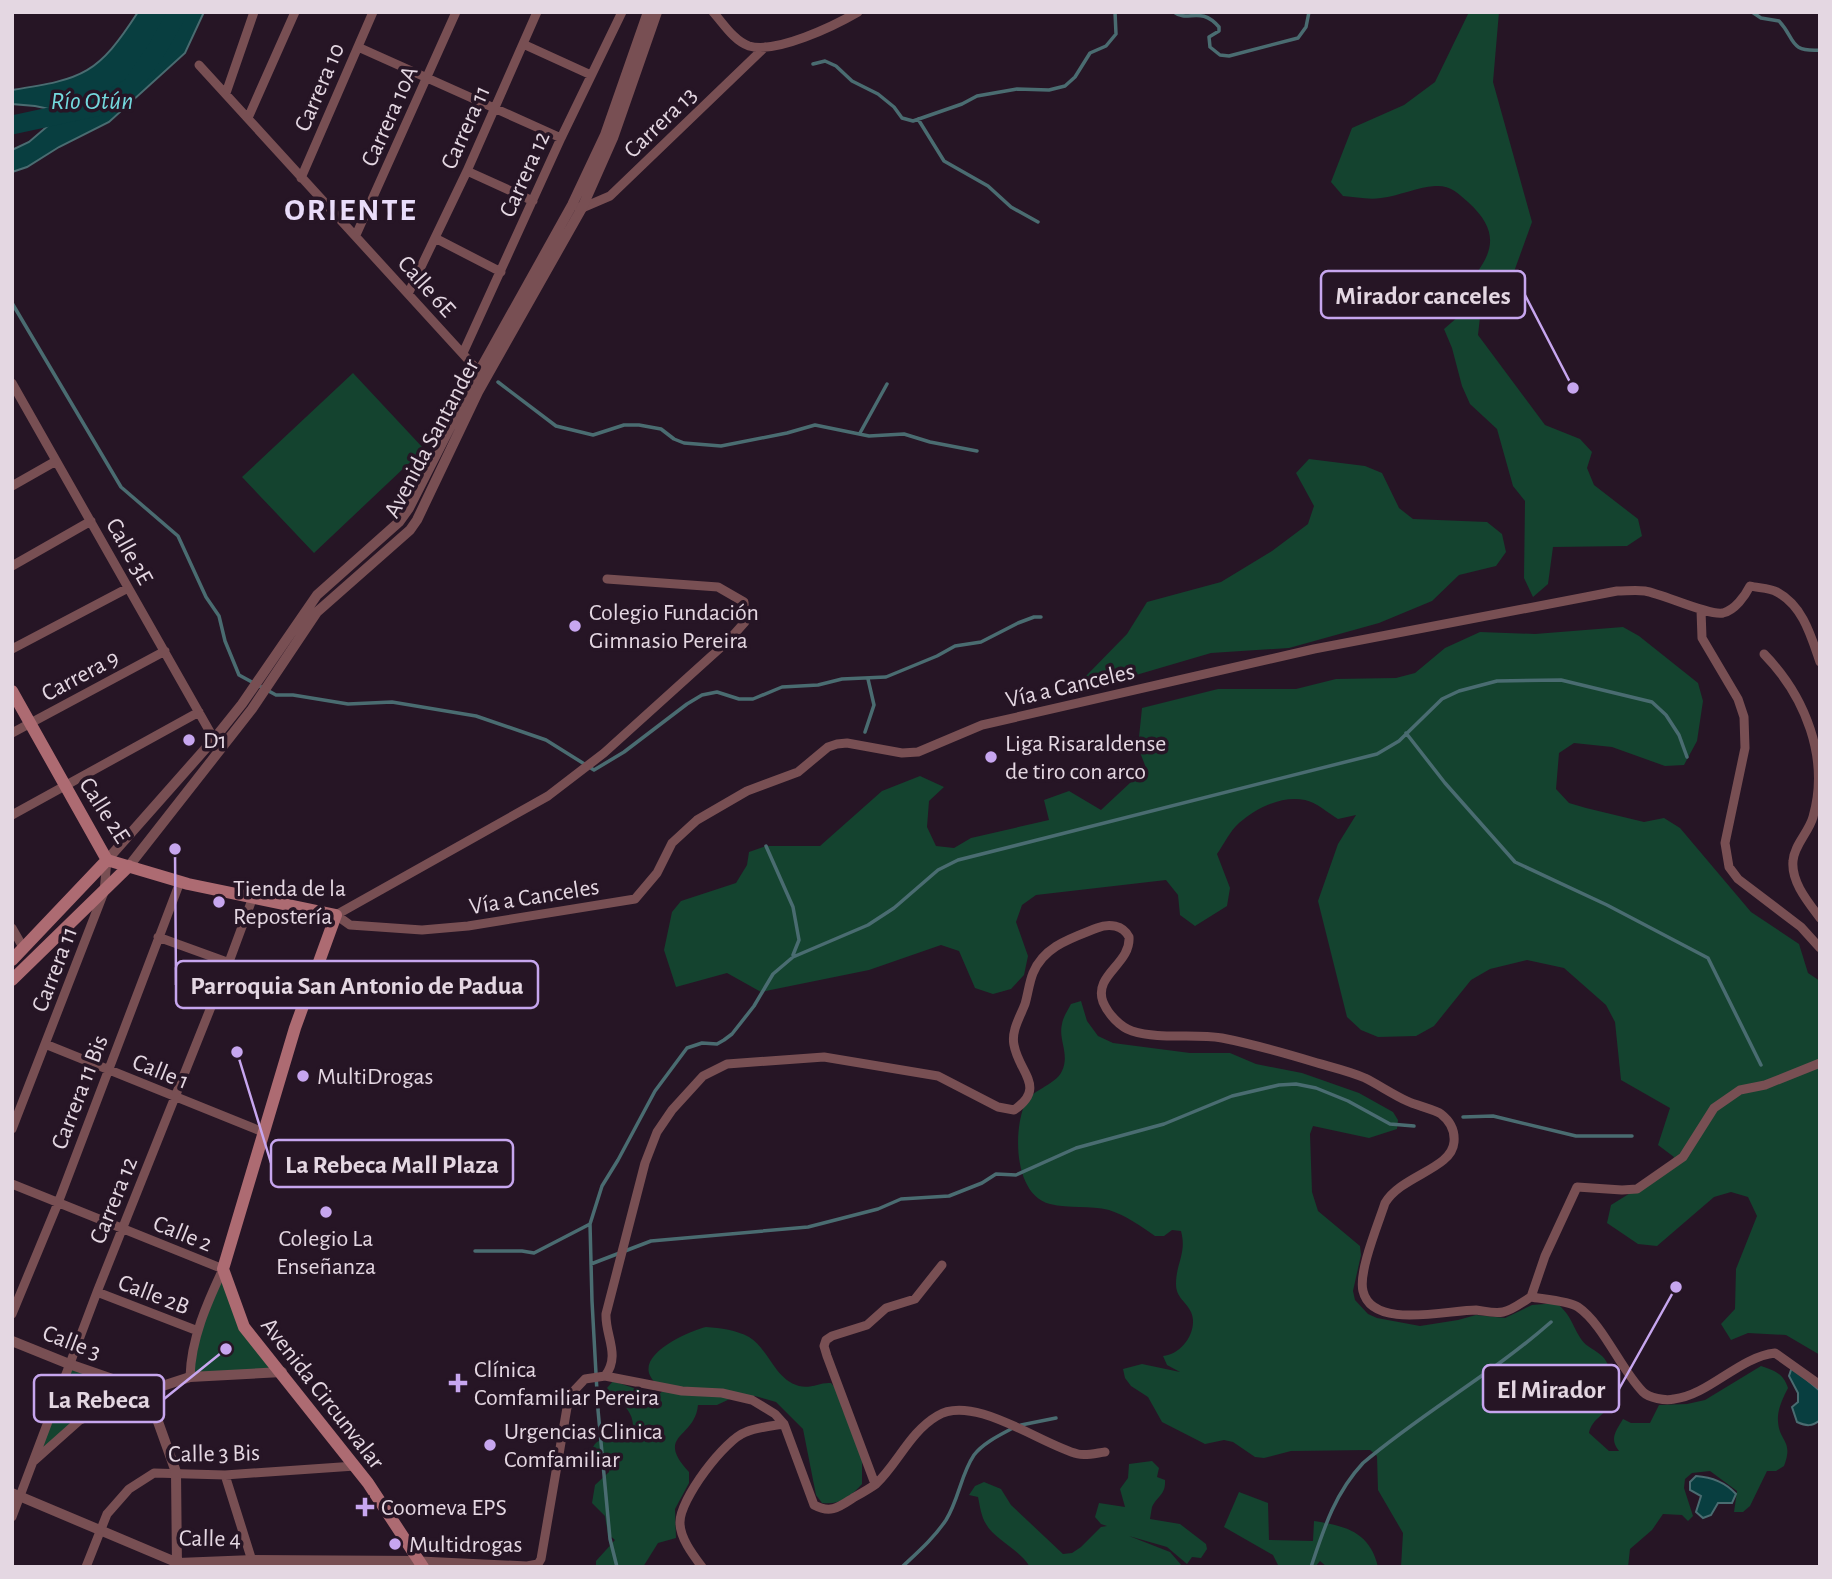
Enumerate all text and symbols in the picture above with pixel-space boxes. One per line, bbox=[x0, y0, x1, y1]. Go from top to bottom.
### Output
street label: Carrera 10 bbox=[291, 40, 349, 135]
street label: Carrera 10A bbox=[357, 62, 423, 170]
street label: Carrera 11 bbox=[437, 82, 495, 173]
street label: Carrera 13 bbox=[620, 83, 702, 163]
water label: Río Otún bbox=[51, 88, 133, 114]
street label: Carrera 12 bbox=[495, 128, 555, 221]
district label: ORIENTE bbox=[284, 194, 418, 226]
street label: Calle 6E bbox=[393, 251, 460, 322]
callout: Mirador canceles bbox=[1321, 271, 1525, 318]
text: Mirador canceles bbox=[1335, 283, 1511, 309]
street label: Avenida Santander bbox=[380, 355, 484, 522]
street label: Calle 3E bbox=[101, 514, 157, 589]
place label: Colegio Fundación Gimnasio Pereira bbox=[589, 601, 759, 653]
marker: Colegio Fundación Gimnasio Pereira bbox=[567, 618, 583, 634]
street label: Carrera 9 bbox=[38, 646, 123, 706]
street label: Vía a Canceles bbox=[1004, 660, 1137, 712]
place label: D1 bbox=[203, 729, 227, 753]
marker: D1 bbox=[181, 732, 197, 748]
place label: Liga Risaraldense de tiro con arco bbox=[1005, 732, 1166, 784]
marker: Liga Risaraldense de tiro con arco bbox=[983, 749, 999, 765]
street label: Calle 2E bbox=[74, 773, 134, 848]
street label: Vía a Canceles bbox=[467, 875, 601, 919]
place label: Tienda de la Repostería bbox=[233, 877, 346, 929]
marker: Tienda de la Repostería bbox=[211, 894, 227, 910]
street label: Carrera 11 bbox=[28, 924, 82, 1015]
callout: Parroquia San Antonio de Padua bbox=[176, 961, 538, 1008]
text: Parroquia San Antonio de Padua bbox=[190, 973, 524, 999]
street label: Carrera 11 Bis bbox=[47, 1032, 113, 1153]
street label: Calle 1 bbox=[129, 1050, 192, 1094]
place label: MultiDrogas bbox=[317, 1065, 433, 1089]
marker: MultiDrogas bbox=[295, 1068, 311, 1084]
callout: La Rebeca Mall Plaza bbox=[271, 1140, 513, 1187]
text: La Rebeca Mall Plaza bbox=[285, 1152, 499, 1178]
street label: Carrera 12 bbox=[86, 1153, 142, 1247]
marker: Colegio La Enseñanza bbox=[318, 1204, 334, 1220]
street label: Calle 2 bbox=[150, 1211, 216, 1257]
place label: Colegio La Enseñanza bbox=[276, 1227, 376, 1279]
street label: Calle 2B bbox=[115, 1270, 193, 1319]
street label: Avenida Circunvalar bbox=[256, 1314, 389, 1474]
street label: Calle 3 bbox=[39, 1321, 104, 1365]
place label: Clínica Comfamiliar Pereira bbox=[474, 1358, 659, 1410]
callout: El Mirador bbox=[1483, 1365, 1619, 1412]
marker: Clínica Comfamiliar Pereira bbox=[448, 1373, 468, 1393]
callout: La Rebeca bbox=[34, 1375, 164, 1422]
text: El Mirador bbox=[1497, 1377, 1605, 1403]
text: La Rebeca bbox=[48, 1387, 150, 1413]
place label: Urgencias Clinica Comfamiliar bbox=[504, 1420, 663, 1472]
marker: Urgencias Clinica Comfamiliar bbox=[482, 1437, 498, 1453]
street label: Calle 3 Bis bbox=[168, 1441, 260, 1467]
place label: Coomeva EPS bbox=[381, 1496, 507, 1520]
marker: Coomeva EPS bbox=[355, 1497, 375, 1517]
street label: Calle 4 bbox=[179, 1526, 241, 1552]
place label: Multidrogas bbox=[409, 1533, 522, 1557]
marker: Multidrogas bbox=[387, 1536, 403, 1552]

